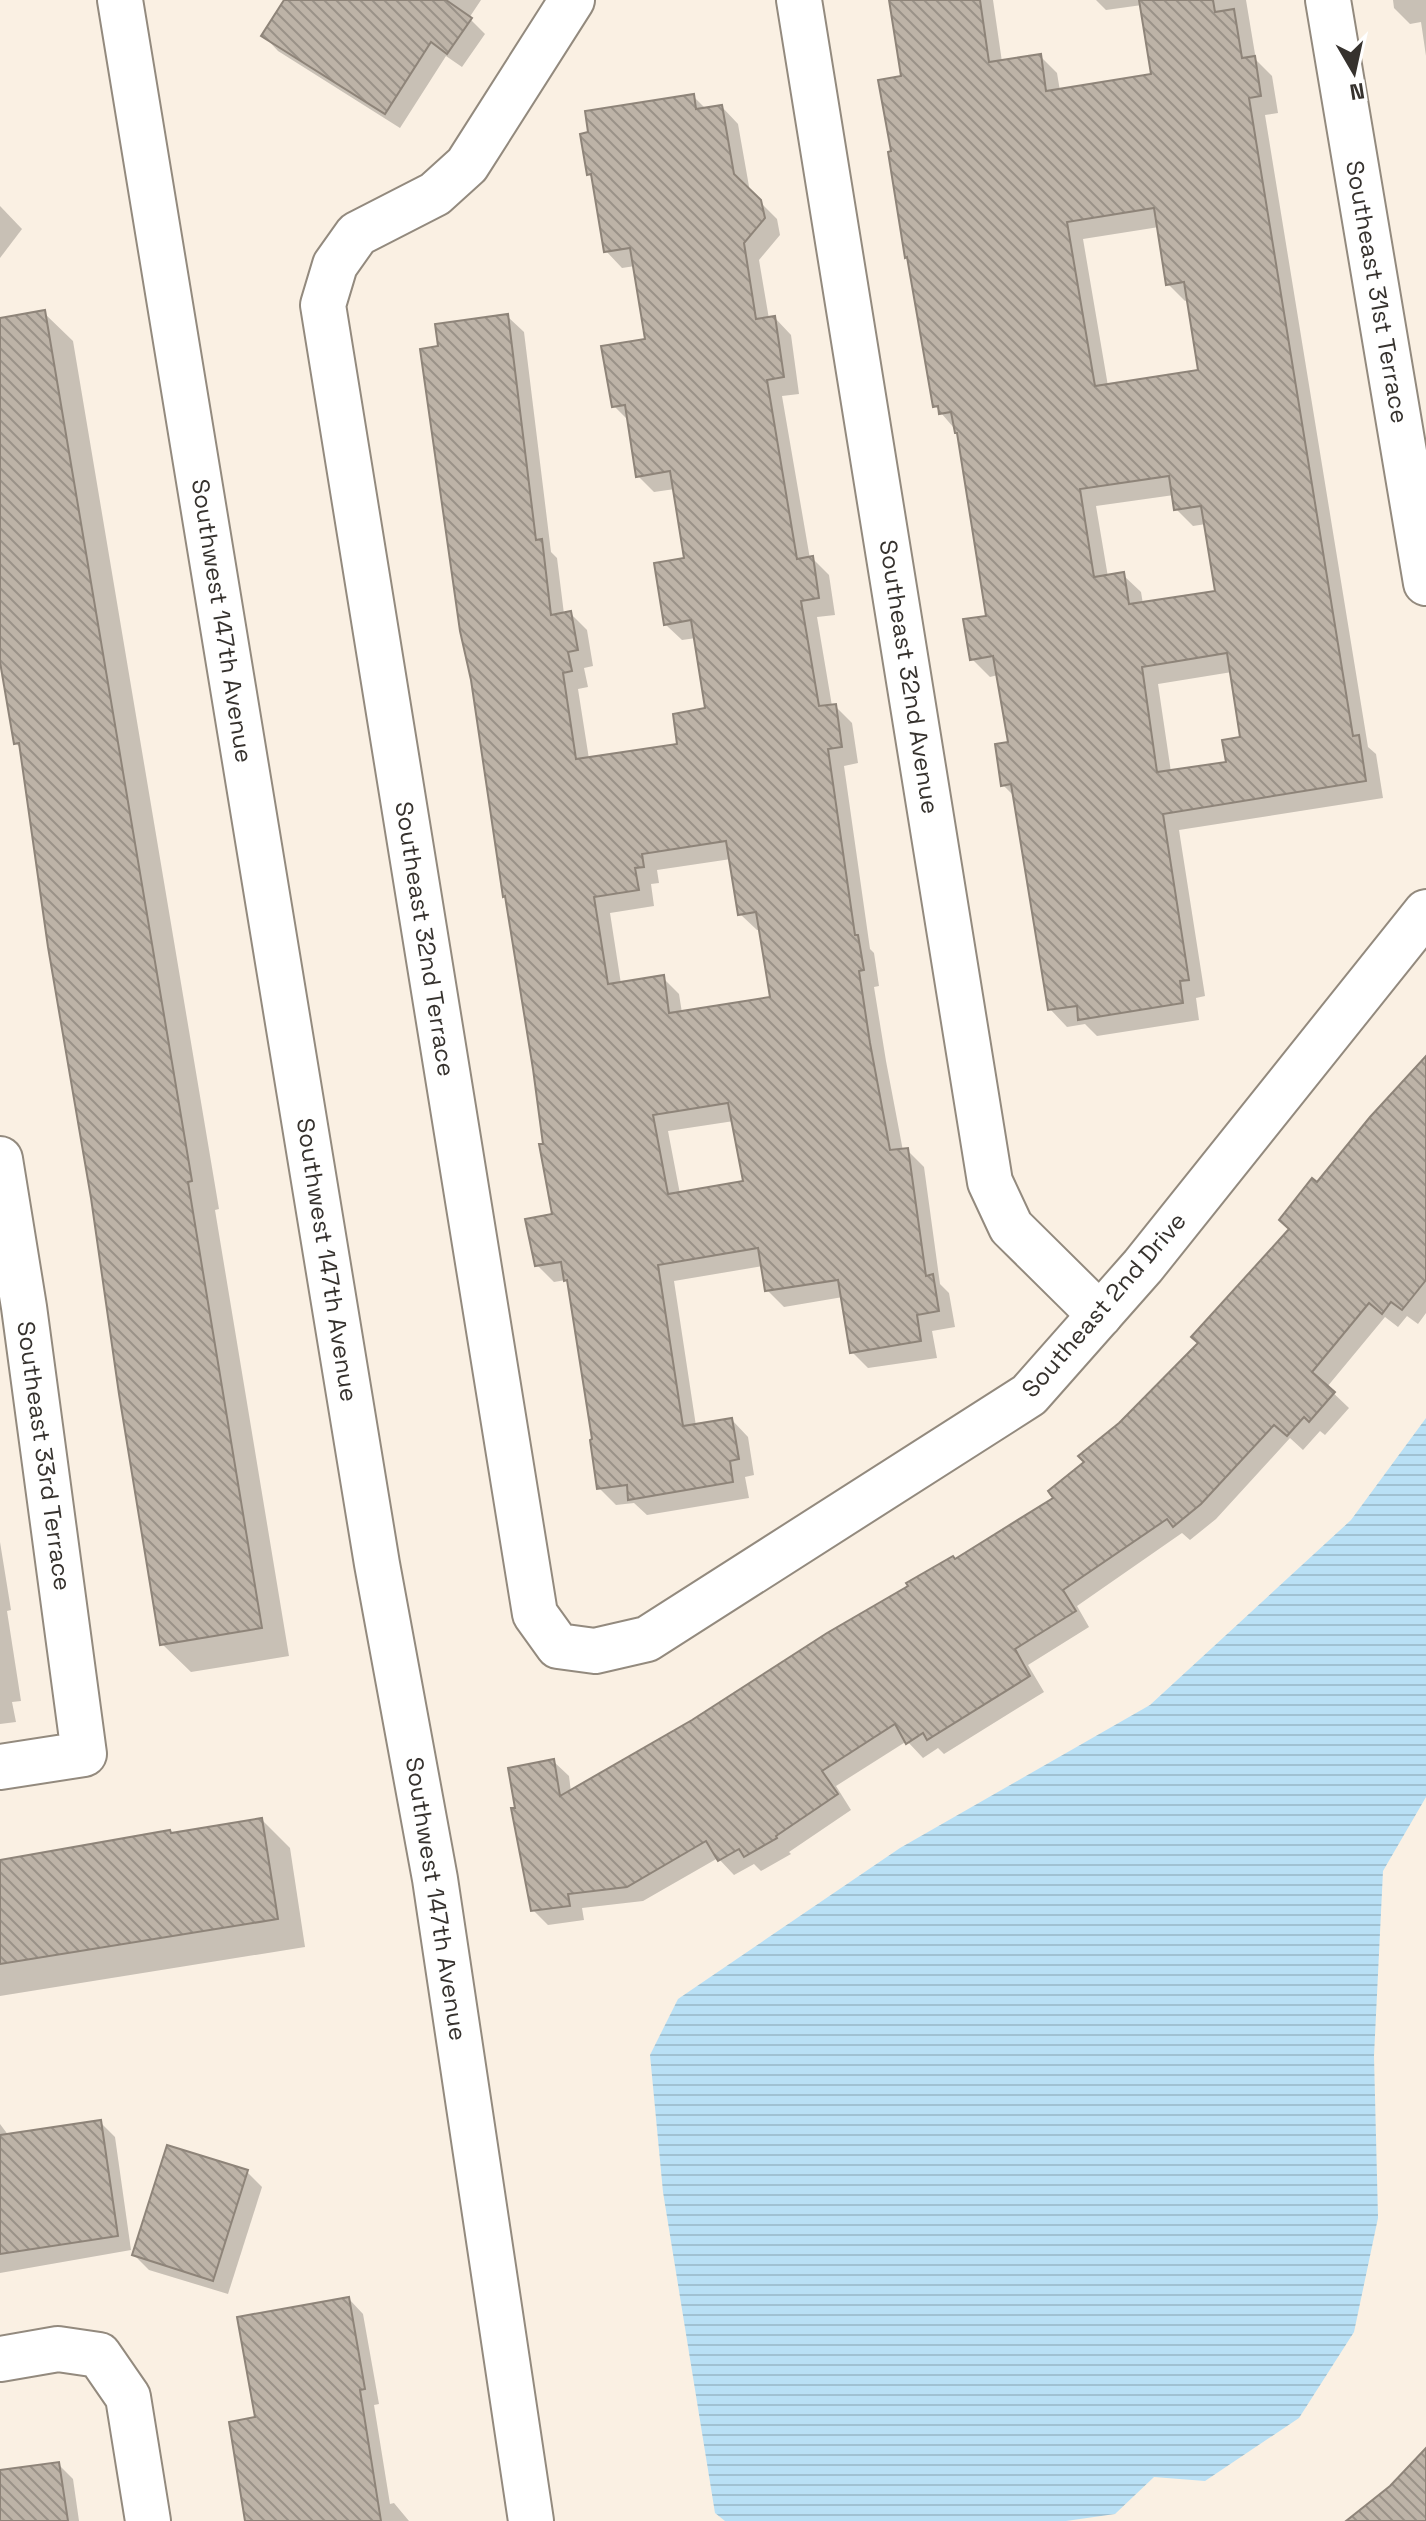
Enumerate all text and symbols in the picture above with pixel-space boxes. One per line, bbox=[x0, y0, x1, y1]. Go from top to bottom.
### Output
north arrow bbox=[1314, 32, 1394, 112]
text: N bbox=[1348, 77, 1367, 107]
street label: Southeast 31st Terrace bbox=[1339, 158, 1416, 426]
street label: Southwest 147th Avenue bbox=[185, 477, 260, 765]
street label: Southeast 32nd Avenue bbox=[873, 538, 946, 816]
street label: Southeast 32nd Terrace bbox=[388, 799, 463, 1079]
street label: Southwest 147th Avenue bbox=[290, 1116, 365, 1404]
street label: Southeast 2nd Drive bbox=[1015, 1206, 1193, 1404]
street label: Southeast 33rd Terrace bbox=[10, 1319, 79, 1593]
street label: Southwest 147th Avenue bbox=[399, 1755, 474, 2043]

